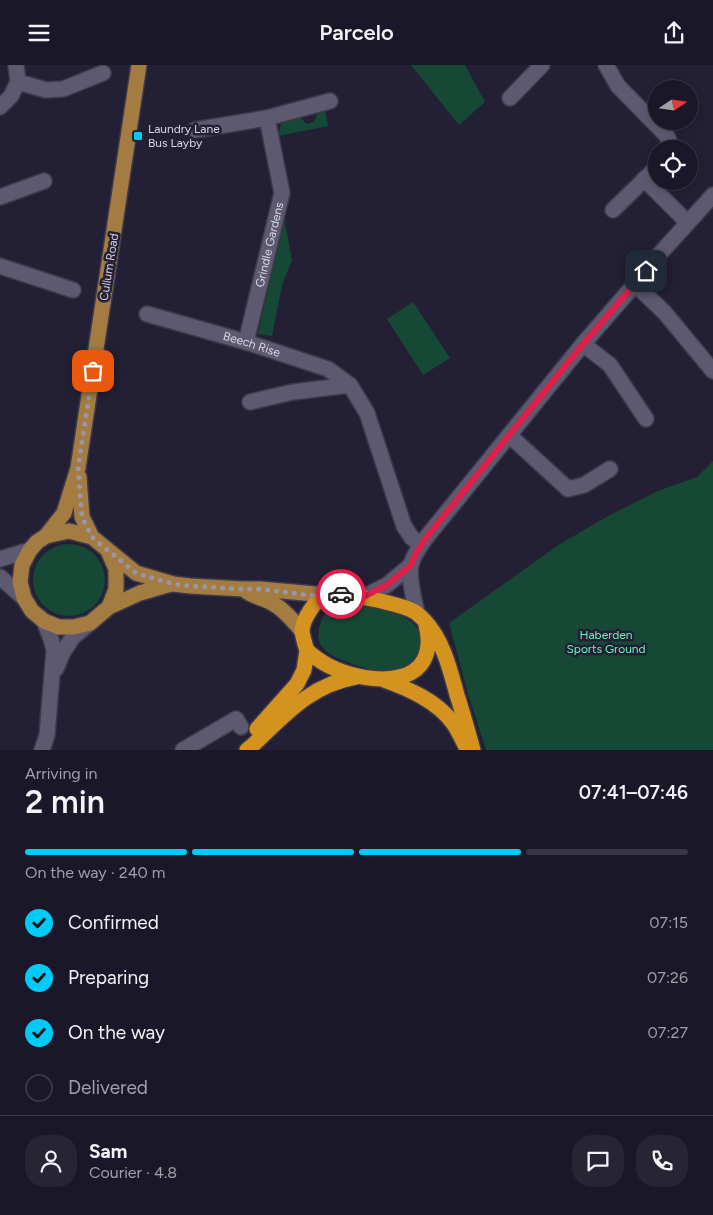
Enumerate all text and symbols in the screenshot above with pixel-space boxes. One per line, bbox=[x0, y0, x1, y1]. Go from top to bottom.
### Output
icon: menu bbox=[25, 19, 53, 47]
text: Parcelo bbox=[319, 19, 394, 46]
icon: share bbox=[660, 19, 688, 47]
north arrow bbox=[648, 80, 698, 130]
map controls bbox=[648, 80, 698, 190]
place label: Laundry Lane Bus Layby bbox=[148, 122, 220, 150]
marker: Laundry Lane Bus Layby bbox=[132, 130, 144, 142]
button: locate bbox=[648, 140, 698, 190]
street label: Grindle Gardens bbox=[252, 200, 287, 289]
street label: Cullum Road bbox=[97, 232, 121, 302]
pin bbox=[625, 250, 667, 292]
icon: home bbox=[632, 257, 660, 285]
street label: Beech Rise bbox=[222, 329, 282, 360]
pin bbox=[72, 350, 114, 392]
icon: bag bbox=[79, 357, 107, 385]
courier bbox=[316, 569, 366, 619]
icon: car bbox=[327, 580, 355, 608]
park label: Haberden Sports Ground bbox=[566, 628, 646, 656]
text: Arriving in bbox=[25, 764, 97, 783]
text: 07:41–07:46 bbox=[579, 781, 688, 804]
text: 2 min bbox=[25, 783, 105, 821]
text: On the way · 240 m bbox=[25, 863, 165, 882]
icon: check bbox=[25, 909, 53, 937]
text: Confirmed bbox=[68, 911, 159, 934]
text: 07:15 bbox=[649, 913, 688, 932]
icon: check bbox=[25, 964, 53, 992]
text: Preparing bbox=[68, 966, 149, 989]
text: 07:26 bbox=[647, 968, 688, 987]
icon: check bbox=[25, 1019, 53, 1047]
text: On the way bbox=[68, 1021, 165, 1044]
text: 07:27 bbox=[648, 1023, 688, 1042]
text: Delivered bbox=[68, 1076, 148, 1099]
button: person bbox=[25, 1135, 77, 1187]
button: chat bbox=[572, 1135, 624, 1187]
button: phone bbox=[636, 1135, 688, 1187]
text: Sam bbox=[89, 1140, 127, 1163]
text: Courier · 4.8 bbox=[89, 1163, 177, 1182]

